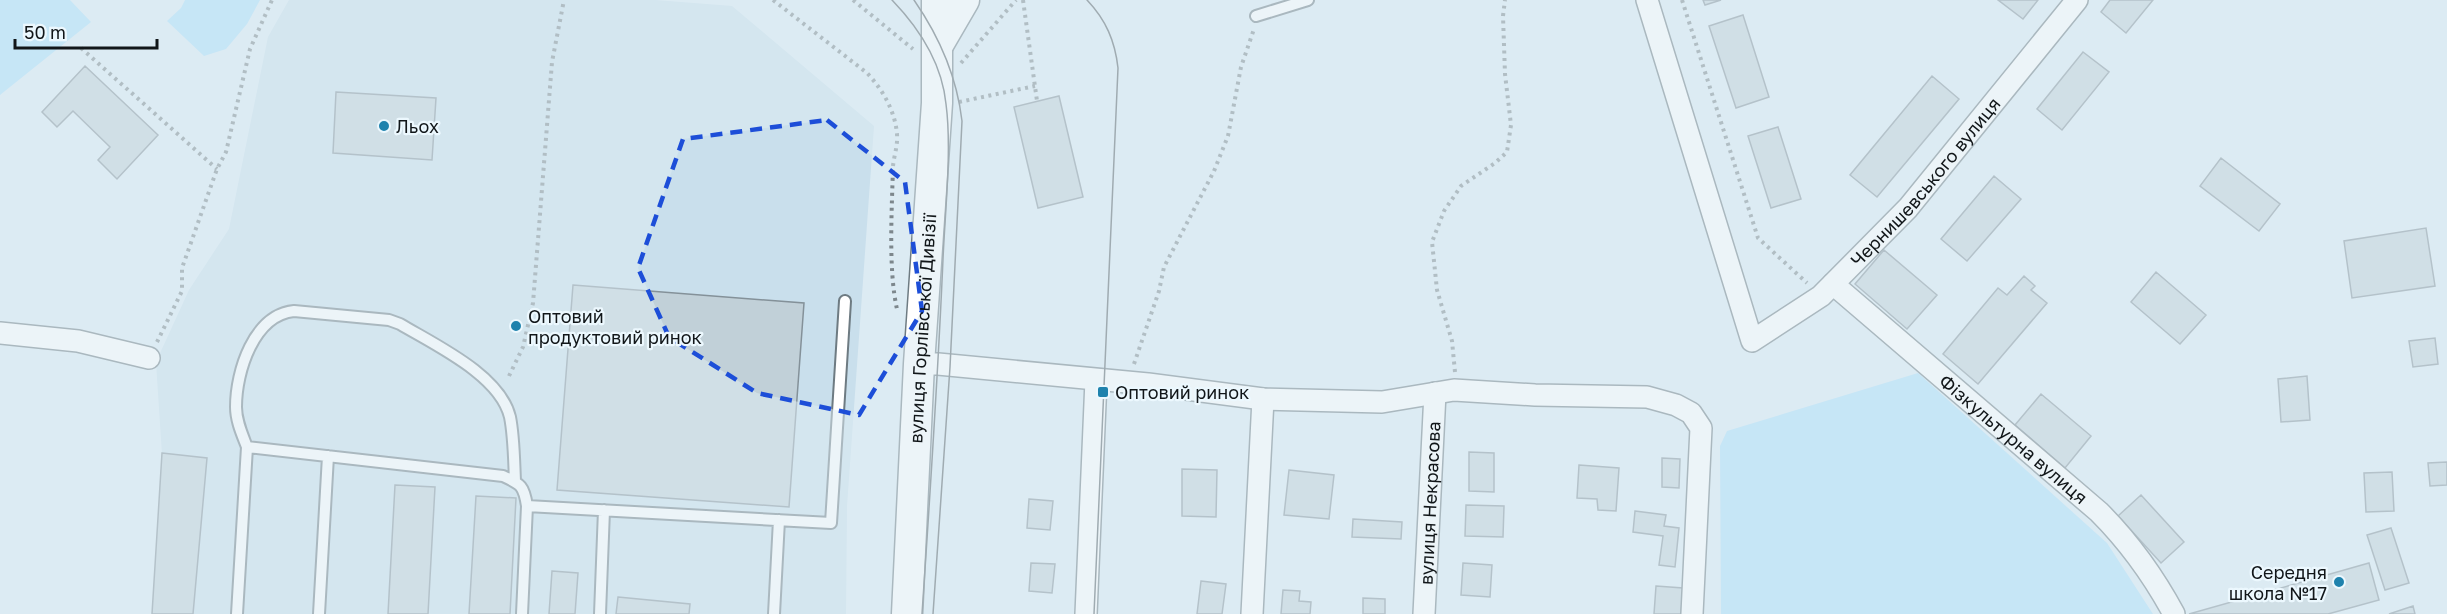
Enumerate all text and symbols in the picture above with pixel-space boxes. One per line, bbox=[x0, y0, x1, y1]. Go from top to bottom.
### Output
scale bar bbox=[15, 12, 158, 50]
text: 50 m bbox=[24, 21, 66, 43]
street label: Чернишевського вулиця bbox=[1846, 93, 2005, 271]
place label: Льох bbox=[396, 115, 439, 137]
marker: Льох bbox=[377, 119, 391, 133]
street label: вулиця Горлівської Дивізії bbox=[904, 212, 940, 444]
place label: Оптовий продуктовий ринок bbox=[528, 305, 702, 348]
marker: Оптовий продуктовий ринок bbox=[509, 319, 523, 333]
street label: Фізкультурна вулиця bbox=[1935, 369, 2092, 508]
place label: Оптовий ринок bbox=[1115, 381, 1249, 403]
marker: Оптовий ринок bbox=[1096, 385, 1110, 399]
street label: вулиця Некрасова bbox=[1414, 421, 1445, 586]
place label: Середня школа №17 bbox=[2229, 561, 2327, 604]
marker: Середня школа №17 bbox=[2332, 575, 2346, 589]

